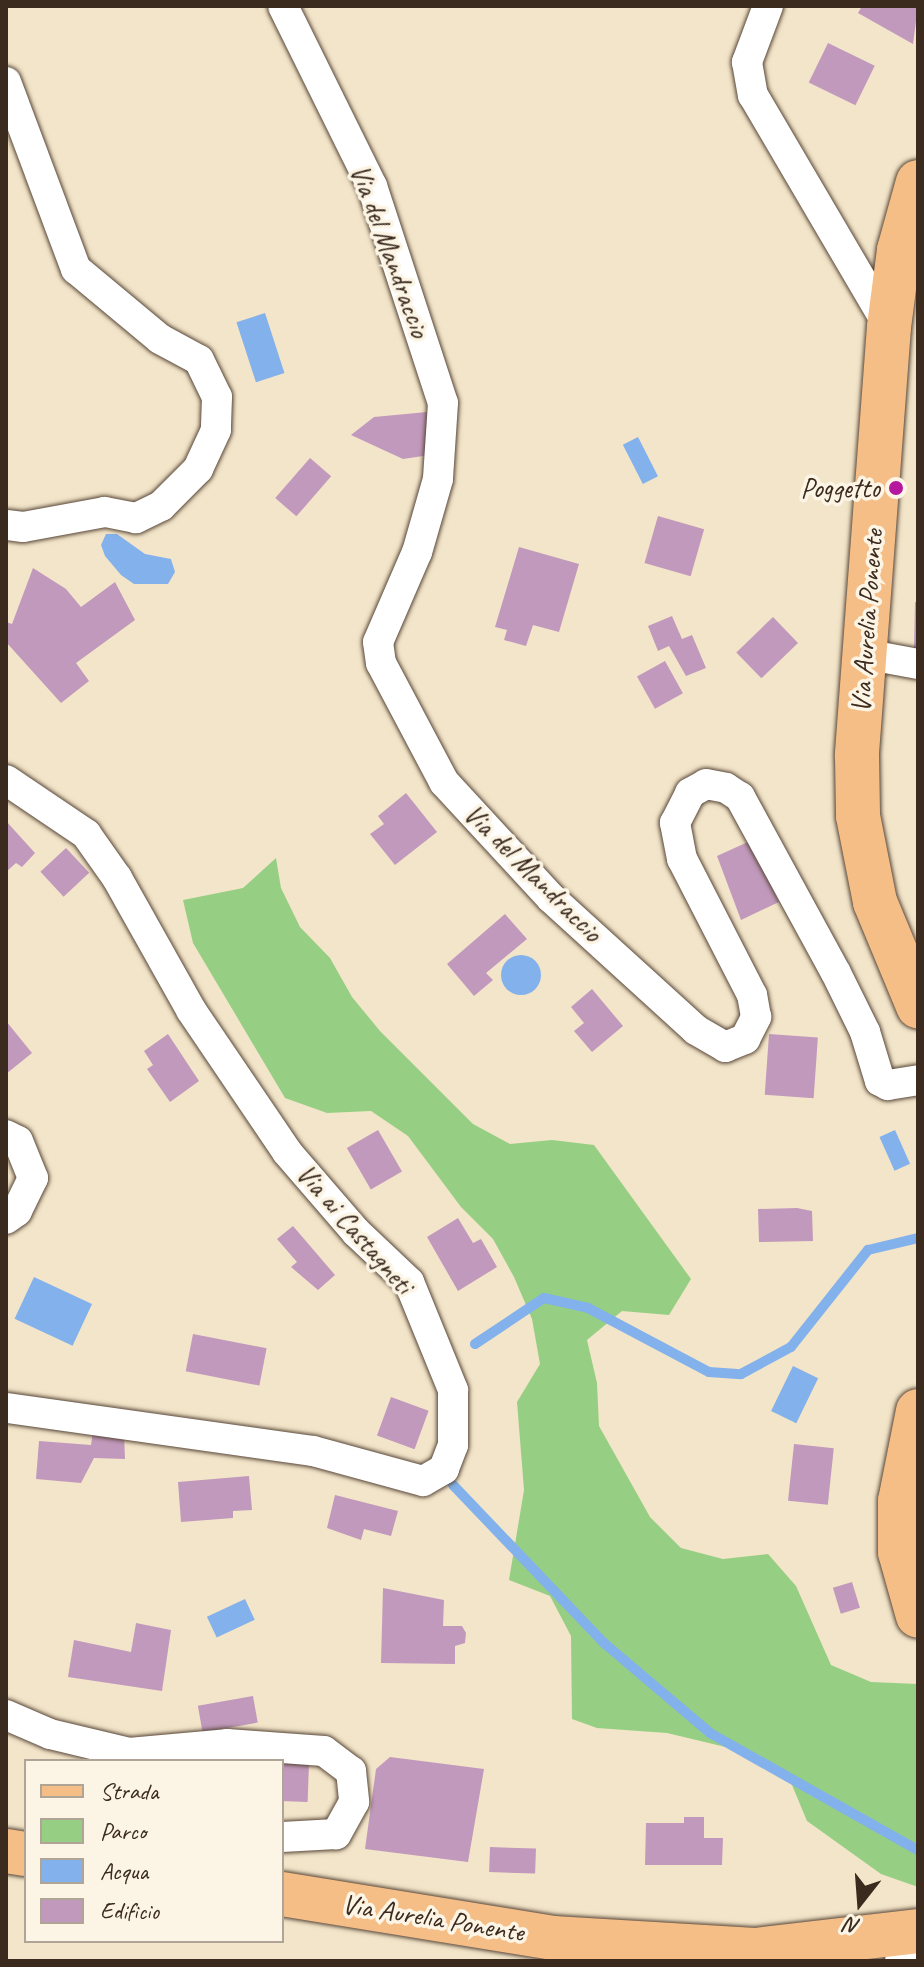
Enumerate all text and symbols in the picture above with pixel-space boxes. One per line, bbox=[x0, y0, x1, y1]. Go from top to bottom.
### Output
street label: Via del Mandraccio bbox=[343, 160, 437, 342]
place label: Poggetto bbox=[801, 471, 880, 505]
marker: Poggetto bbox=[887, 479, 905, 497]
street label: Via Aurelia Ponente bbox=[844, 528, 890, 714]
street label: Via del Mandraccio bbox=[457, 797, 609, 949]
street label: Via ai Castagneti bbox=[289, 1157, 421, 1301]
legend bbox=[24, 1759, 284, 1943]
text: Strada bbox=[100, 1776, 158, 1806]
text: Parco bbox=[100, 1816, 146, 1846]
text: Acqua bbox=[100, 1856, 148, 1886]
north arrow bbox=[820, 1863, 900, 1943]
street label: Via Aurelia Ponente bbox=[340, 1887, 526, 1949]
text: Edificio bbox=[100, 1896, 159, 1926]
text: N bbox=[842, 1911, 864, 1941]

